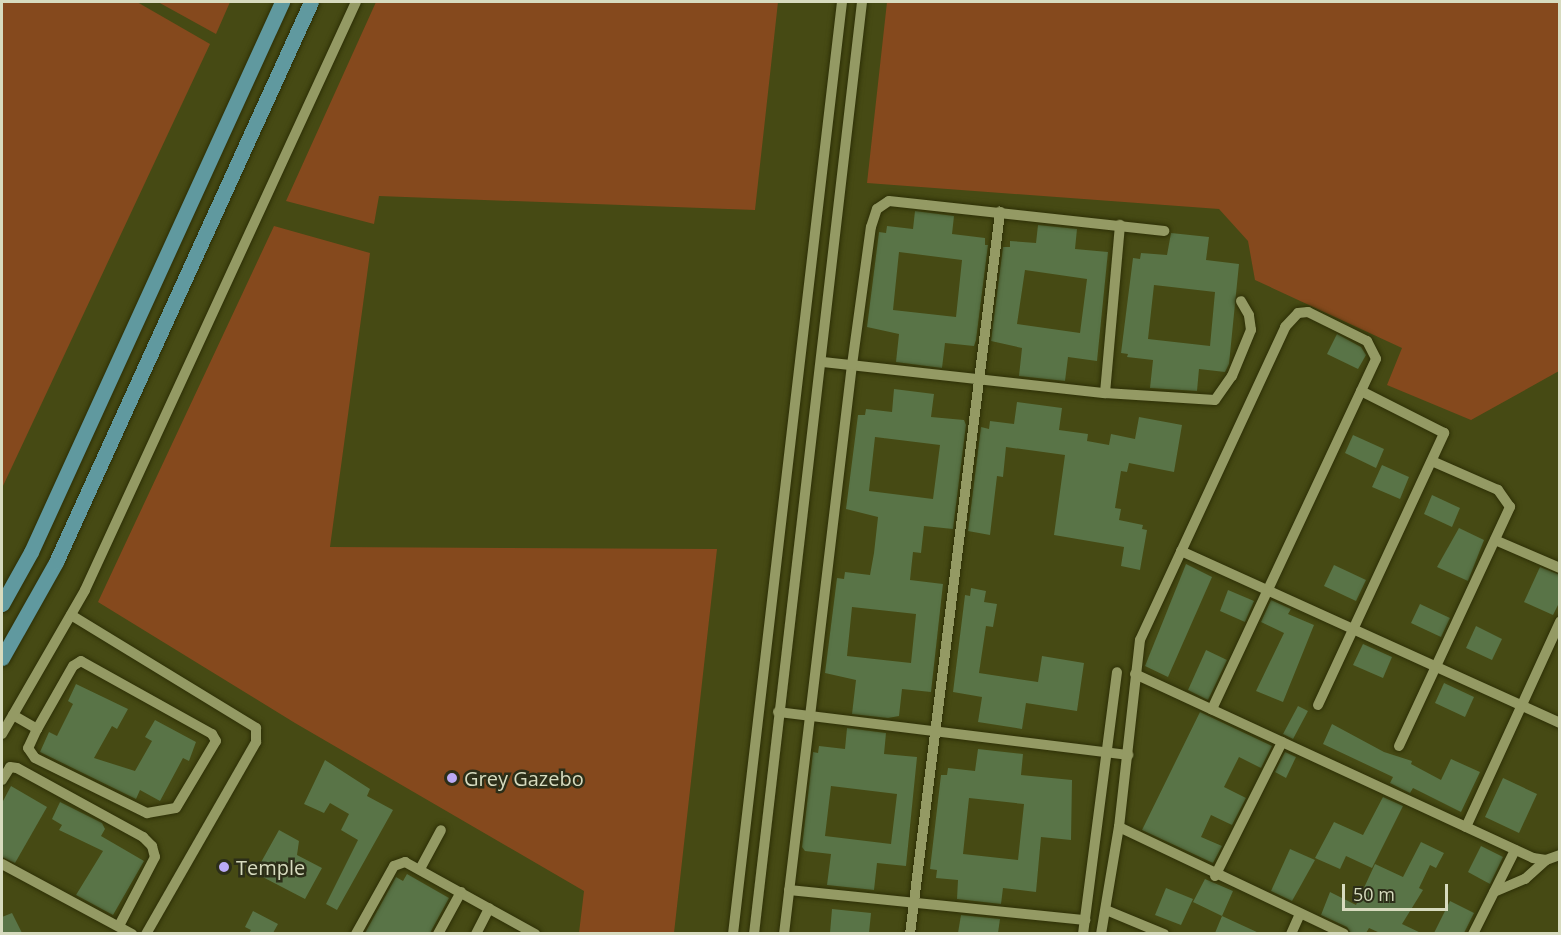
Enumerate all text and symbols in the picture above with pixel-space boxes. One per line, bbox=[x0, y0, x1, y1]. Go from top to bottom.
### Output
place label: Grey Gazebo bbox=[464, 766, 584, 790]
marker: Grey Gazebo bbox=[445, 771, 459, 785]
place label: Temple bbox=[236, 855, 305, 879]
marker: Temple bbox=[217, 860, 231, 874]
scale bar bbox=[1345, 872, 1452, 910]
text: 50 m bbox=[1353, 882, 1395, 906]

